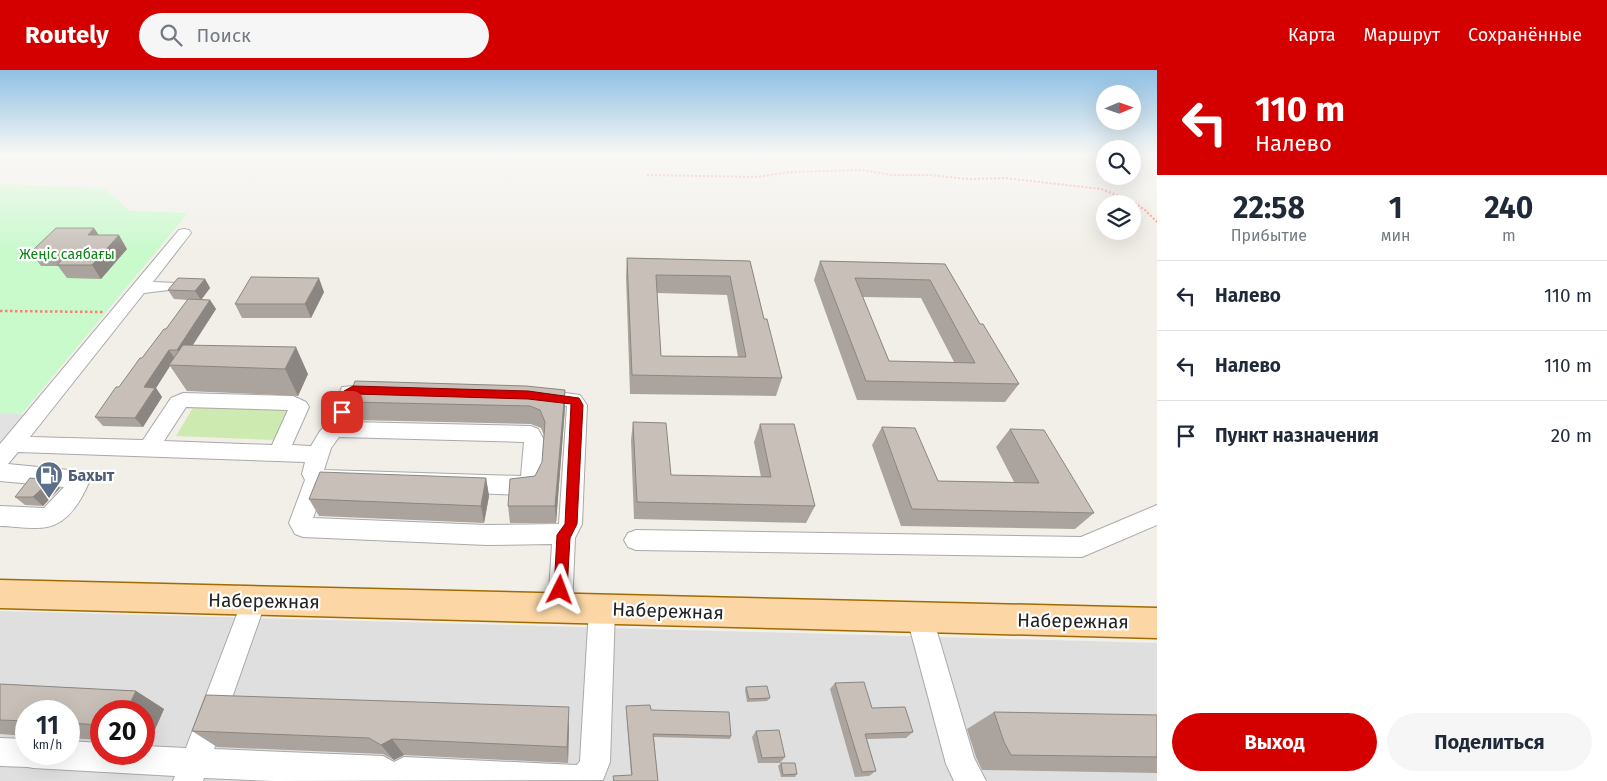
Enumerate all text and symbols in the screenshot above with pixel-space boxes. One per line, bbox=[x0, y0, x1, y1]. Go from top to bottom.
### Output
search box bbox=[139, 13, 489, 58]
text: Routely bbox=[25, 21, 109, 49]
icon: search bbox=[157, 21, 185, 49]
text: Поиск bbox=[197, 24, 251, 47]
text: Карта bbox=[1288, 24, 1336, 46]
text: Маршрут bbox=[1364, 24, 1440, 46]
text: Сохранённые bbox=[1468, 24, 1582, 46]
north arrow bbox=[1096, 85, 1141, 130]
map controls bbox=[1096, 85, 1141, 240]
text: 110 m bbox=[1255, 88, 1345, 130]
icon: left bbox=[1172, 90, 1237, 155]
text: Налево bbox=[1255, 130, 1332, 157]
button: search bbox=[1096, 140, 1141, 185]
text: 22:58 bbox=[1233, 190, 1305, 226]
text: 1 bbox=[1389, 190, 1403, 226]
text: 240 bbox=[1484, 190, 1533, 226]
button: layers bbox=[1096, 195, 1141, 240]
text: Прибытие bbox=[1231, 226, 1307, 245]
text: мин bbox=[1381, 226, 1411, 245]
text: m bbox=[1502, 226, 1516, 245]
park label: Жеңіс саябағы bbox=[19, 246, 115, 263]
icon: left bbox=[1172, 282, 1200, 310]
text: Налево bbox=[1215, 284, 1281, 307]
text: 110 m bbox=[1544, 284, 1592, 307]
icon: left bbox=[1172, 352, 1200, 380]
text: Налево bbox=[1215, 354, 1281, 377]
text: 110 m bbox=[1544, 354, 1592, 377]
pin bbox=[321, 391, 363, 433]
icon: arrive bbox=[328, 398, 356, 426]
icon: arrive bbox=[1172, 422, 1200, 450]
text: Пункт назначения bbox=[1215, 424, 1379, 447]
text: 20 m bbox=[1551, 424, 1592, 447]
fuel station icon: Бахыт bbox=[34, 460, 64, 499]
place label: Бахыт bbox=[68, 466, 115, 485]
position arrow bbox=[533, 563, 585, 615]
street label: Набережная bbox=[208, 589, 320, 613]
street label: Набережная bbox=[612, 598, 724, 624]
street label: Набережная bbox=[1017, 609, 1129, 633]
speed limit sign: 20 bbox=[90, 700, 155, 765]
text: 11 bbox=[36, 711, 59, 741]
button: Выход bbox=[1172, 713, 1377, 771]
button: Поделиться bbox=[1387, 713, 1592, 771]
text: km/h bbox=[33, 738, 62, 752]

